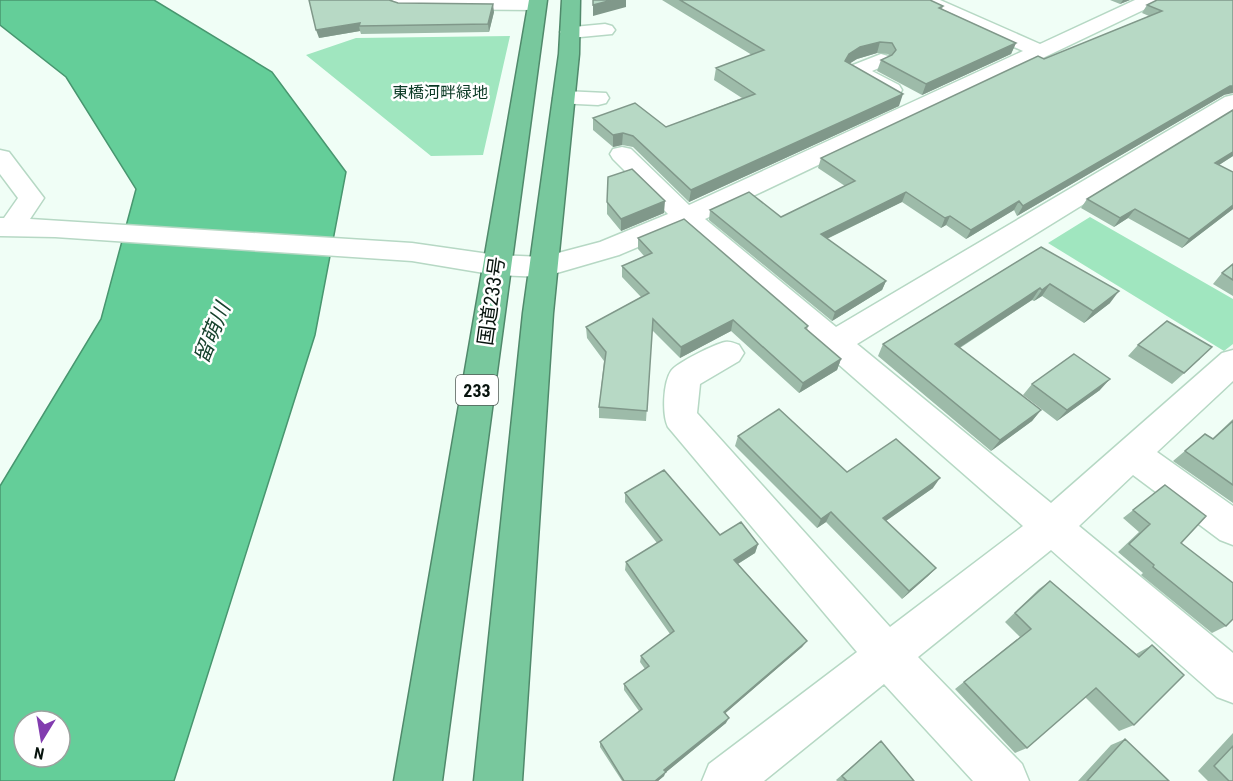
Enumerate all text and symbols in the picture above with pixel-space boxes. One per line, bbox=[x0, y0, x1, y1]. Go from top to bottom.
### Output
park label: 東橋河畔緑地 bbox=[392, 83, 488, 102]
street label: 国道233号 bbox=[473, 255, 509, 347]
water label: 留萌川 bbox=[189, 297, 236, 367]
road number: 233 bbox=[456, 375, 498, 405]
north arrow bbox=[12, 709, 72, 769]
text: N bbox=[33, 743, 46, 763]

